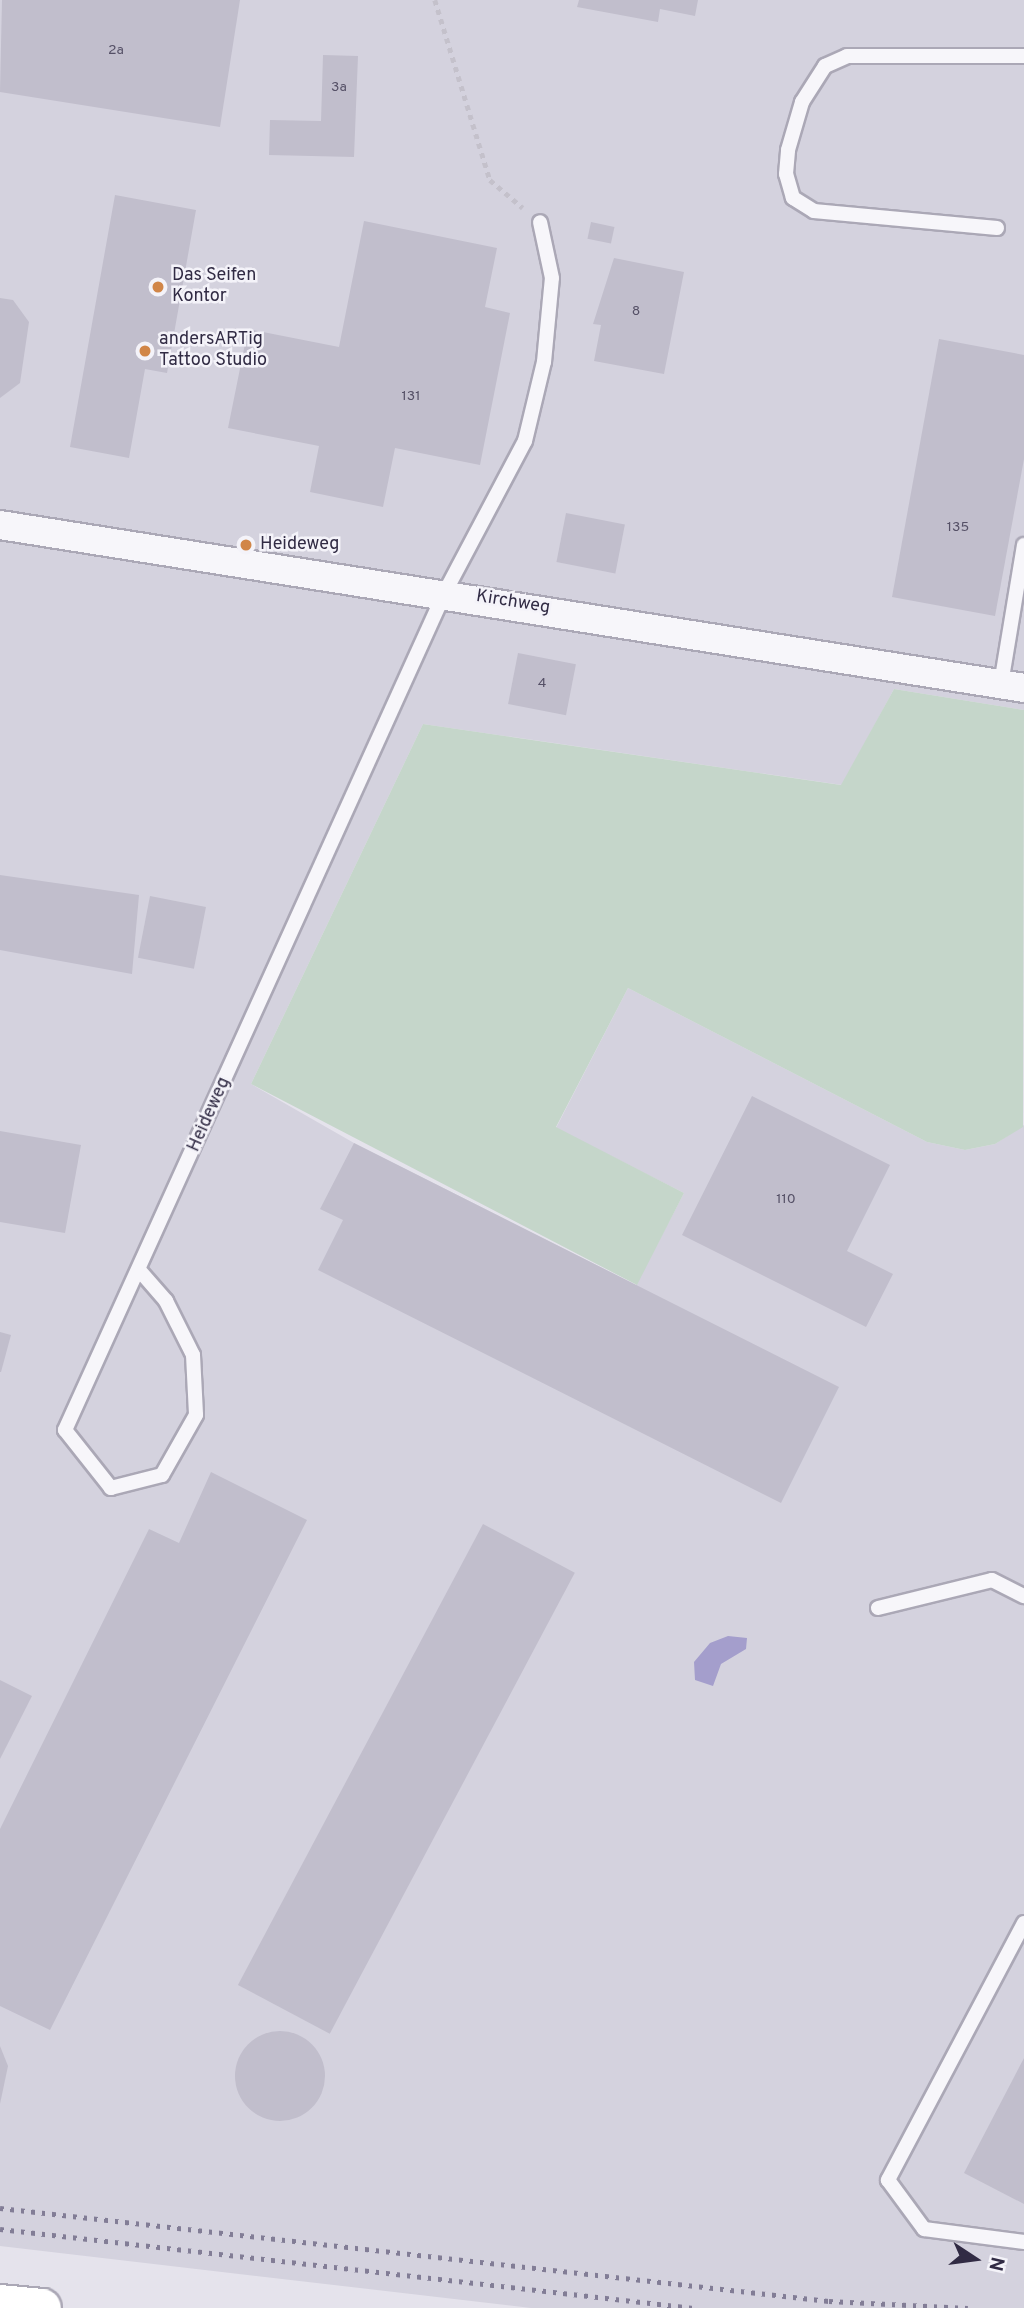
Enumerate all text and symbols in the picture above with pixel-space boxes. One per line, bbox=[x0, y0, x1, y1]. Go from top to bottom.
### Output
house number: 2a bbox=[108, 43, 124, 59]
house number: 3a bbox=[331, 80, 347, 96]
place label: Das Seifen Kontor bbox=[172, 266, 256, 308]
marker: Das Seifen Kontor bbox=[150, 279, 166, 295]
house number: 8 bbox=[632, 304, 640, 320]
place label: andersARTig Tattoo Studio bbox=[159, 330, 267, 372]
marker: andersARTig Tattoo Studio bbox=[137, 343, 153, 359]
house number: 131 bbox=[402, 389, 420, 405]
house number: 135 bbox=[947, 520, 969, 536]
place label: Heideweg bbox=[260, 534, 339, 556]
marker: Heideweg bbox=[238, 537, 254, 553]
street label: Kirchweg bbox=[474, 586, 552, 620]
house number: 4 bbox=[538, 676, 546, 692]
street label: Heideweg bbox=[184, 1074, 236, 1156]
house number: 110 bbox=[776, 1192, 796, 1208]
north arrow bbox=[940, 2224, 1010, 2294]
text: N bbox=[982, 2254, 1009, 2273]

